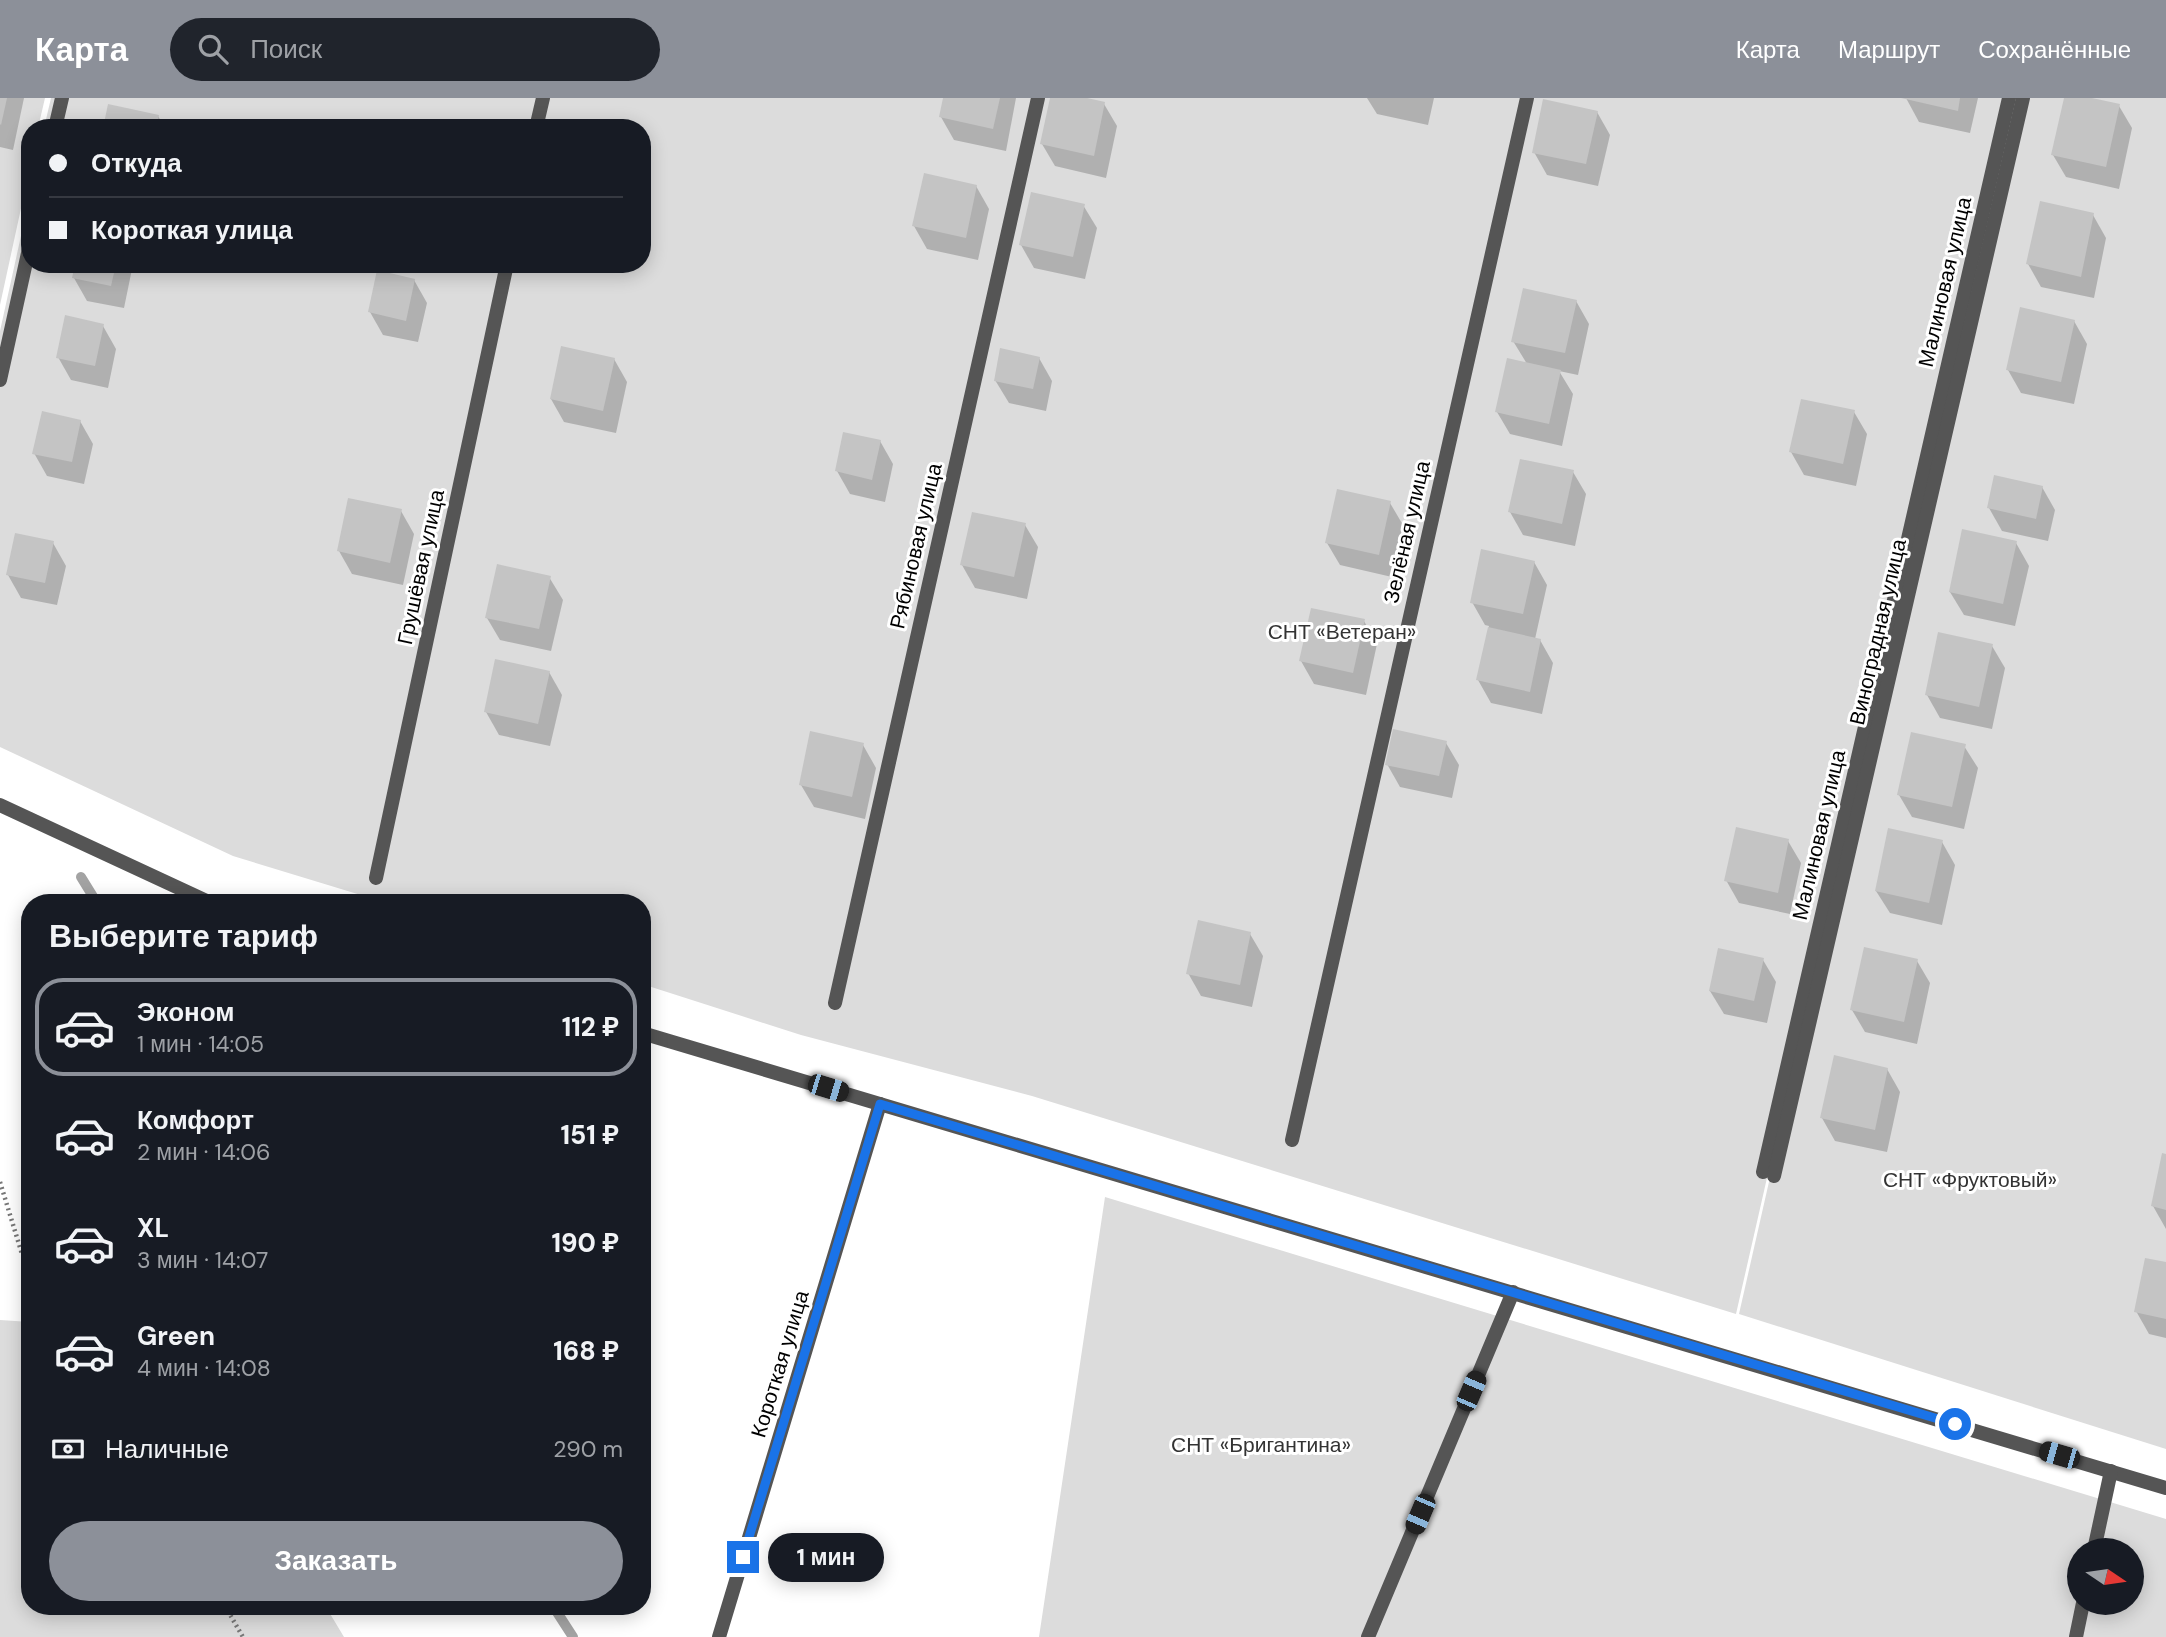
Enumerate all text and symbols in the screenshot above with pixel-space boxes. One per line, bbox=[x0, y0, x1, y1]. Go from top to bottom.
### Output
search box bbox=[170, 18, 660, 81]
text: Карта bbox=[35, 28, 128, 71]
icon: search bbox=[194, 30, 232, 68]
text: Поиск bbox=[250, 32, 322, 66]
text: Карта bbox=[1736, 34, 1800, 65]
text: Маршрут bbox=[1838, 34, 1940, 65]
text: Сохранённые bbox=[1978, 34, 2131, 65]
text: Откуда bbox=[91, 146, 182, 180]
street label: Малиновая улица bbox=[1912, 194, 1978, 370]
text: Короткая улица bbox=[91, 213, 293, 247]
street label: Зелёная улица bbox=[1377, 458, 1437, 606]
street label: Рябиновая улица bbox=[883, 460, 949, 631]
street label: Грушёвая улица bbox=[391, 487, 451, 647]
street label: Виноградная улица bbox=[1843, 536, 1913, 728]
park label: СНТ «Ветеран» bbox=[1268, 618, 1416, 646]
street label: Малиновая улица bbox=[1786, 747, 1852, 923]
text: Выберите тариф bbox=[49, 915, 318, 957]
text: Эконом bbox=[137, 995, 235, 1029]
icon: car bbox=[53, 996, 116, 1059]
text: 112 ₽ bbox=[562, 1010, 619, 1044]
text: 1 мин · 14:05 bbox=[137, 1029, 264, 1059]
car bbox=[805, 1072, 852, 1104]
text: Комфорт bbox=[137, 1103, 254, 1137]
icon: car bbox=[53, 1104, 116, 1167]
text: 151 ₽ bbox=[560, 1118, 619, 1152]
text: 2 мин · 14:06 bbox=[137, 1137, 270, 1167]
park label: СНТ «Фруктовый» bbox=[1883, 1166, 2057, 1194]
text: XL bbox=[137, 1211, 169, 1245]
icon: car bbox=[53, 1212, 116, 1275]
text: 190 ₽ bbox=[551, 1226, 619, 1260]
text: 3 мин · 14:07 bbox=[137, 1245, 268, 1275]
street label: Короткая улица bbox=[744, 1287, 816, 1441]
text: Green bbox=[137, 1319, 215, 1353]
icon: car bbox=[53, 1320, 116, 1383]
text: 168 ₽ bbox=[553, 1334, 619, 1368]
text: 4 мин · 14:08 bbox=[137, 1353, 271, 1383]
car bbox=[1454, 1368, 1489, 1414]
route start bbox=[1939, 1408, 1971, 1440]
icon: cash bbox=[49, 1430, 87, 1468]
park label: СНТ «Бригантина» bbox=[1171, 1431, 1351, 1459]
text: Наличные bbox=[105, 1432, 229, 1466]
text: 290 m bbox=[553, 1434, 623, 1464]
car bbox=[2036, 1439, 2083, 1471]
car bbox=[1403, 1491, 1438, 1537]
button: Заказать bbox=[49, 1521, 623, 1601]
callout: 1 мин bbox=[768, 1532, 883, 1582]
north arrow bbox=[2067, 1538, 2144, 1615]
map controls bbox=[2067, 1538, 2144, 1615]
route end bbox=[727, 1541, 759, 1573]
text: 1 мин bbox=[797, 1542, 855, 1572]

